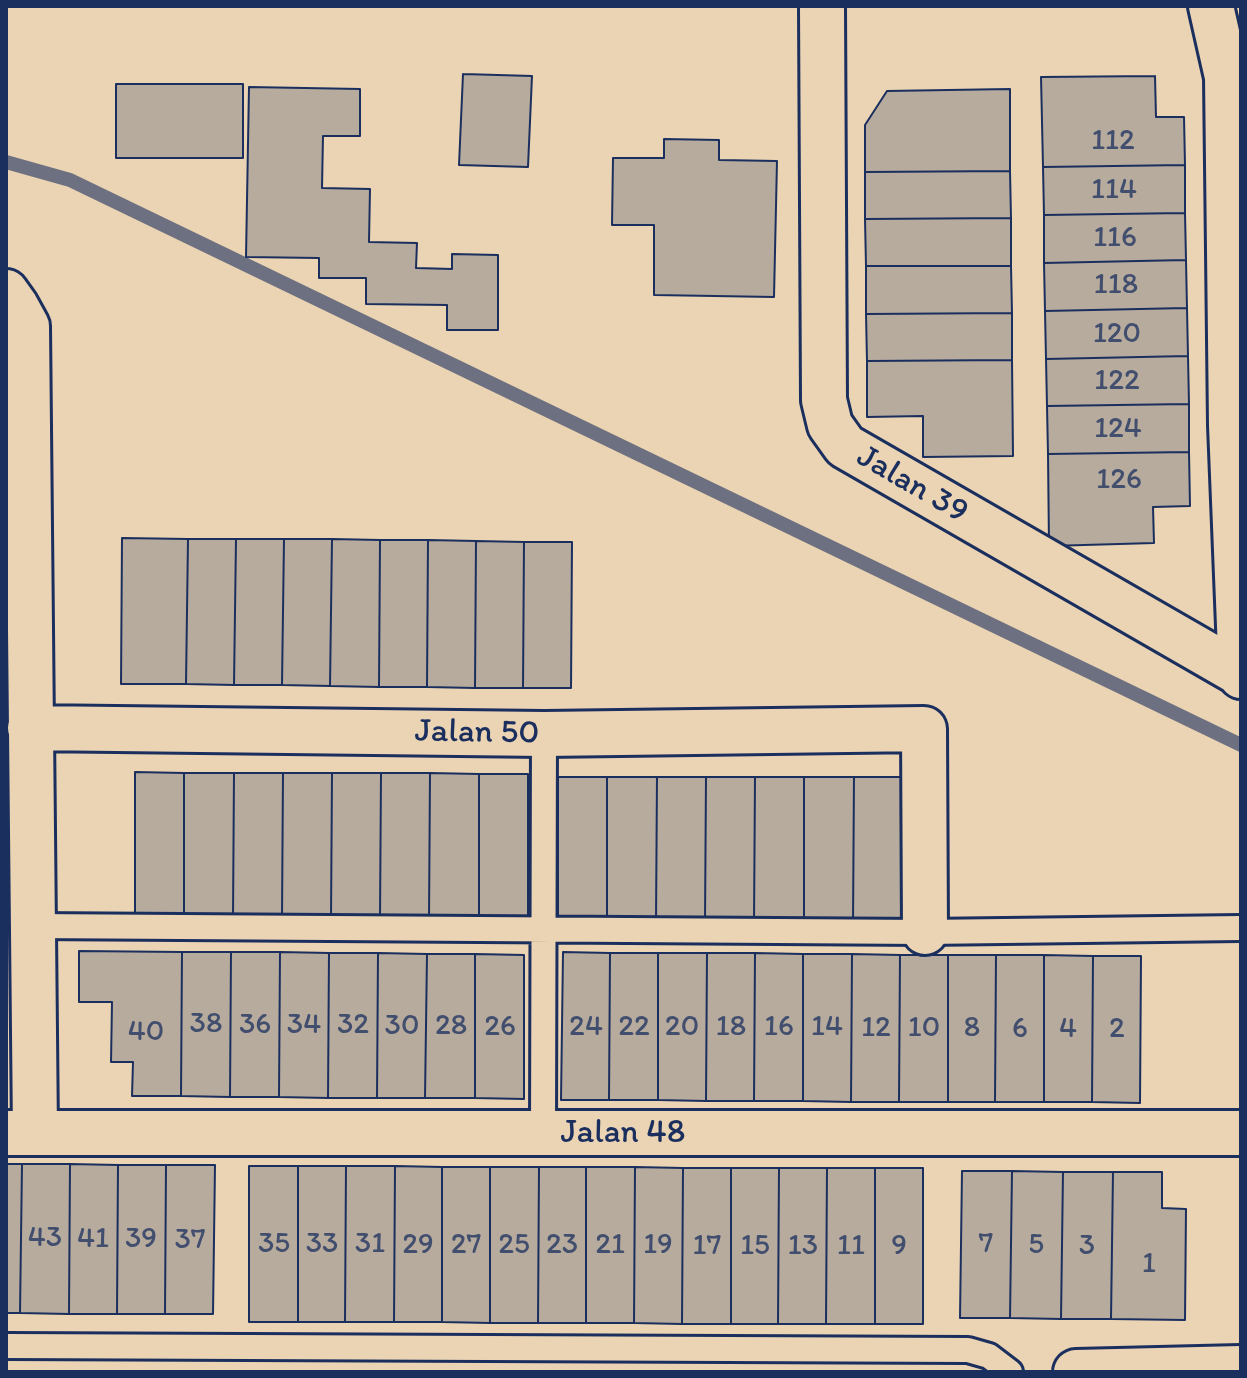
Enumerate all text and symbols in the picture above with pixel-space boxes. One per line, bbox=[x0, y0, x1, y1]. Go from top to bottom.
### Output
house number: 112 bbox=[1091, 123, 1135, 159]
house number: 114 bbox=[1091, 172, 1137, 208]
house number: 116 bbox=[1093, 220, 1137, 256]
house number: 118 bbox=[1094, 267, 1138, 303]
house number: 120 bbox=[1093, 316, 1141, 352]
house number: 122 bbox=[1094, 363, 1140, 399]
house number: 124 bbox=[1094, 411, 1142, 447]
street label: Jalan 39 bbox=[849, 437, 975, 533]
house number: 126 bbox=[1096, 462, 1142, 498]
street label: Jalan 50 bbox=[414, 712, 540, 754]
house number: 38 bbox=[190, 1006, 222, 1042]
house number: 36 bbox=[239, 1007, 271, 1043]
house number: 34 bbox=[287, 1007, 321, 1043]
house number: 32 bbox=[337, 1007, 369, 1043]
house number: 30 bbox=[385, 1008, 419, 1044]
house number: 28 bbox=[435, 1008, 467, 1044]
house number: 26 bbox=[484, 1009, 516, 1045]
house number: 24 bbox=[569, 1009, 603, 1045]
house number: 22 bbox=[618, 1009, 650, 1045]
house number: 20 bbox=[665, 1009, 699, 1045]
house number: 18 bbox=[716, 1009, 746, 1045]
house number: 16 bbox=[764, 1009, 794, 1045]
house number: 14 bbox=[811, 1009, 843, 1045]
house number: 12 bbox=[861, 1010, 891, 1046]
house number: 10 bbox=[908, 1010, 940, 1046]
house number: 8 bbox=[964, 1010, 980, 1046]
house number: 6 bbox=[1012, 1011, 1028, 1047]
house number: 4 bbox=[1059, 1011, 1077, 1047]
house number: 2 bbox=[1109, 1011, 1125, 1047]
house number: 40 bbox=[128, 1014, 164, 1050]
street label: Jalan 48 bbox=[561, 1113, 685, 1153]
house number: 43 bbox=[28, 1220, 62, 1256]
house number: 41 bbox=[77, 1221, 109, 1257]
house number: 39 bbox=[125, 1221, 157, 1257]
house number: 37 bbox=[174, 1222, 206, 1258]
house number: 35 bbox=[258, 1226, 290, 1262]
house number: 33 bbox=[306, 1226, 338, 1262]
house number: 31 bbox=[355, 1226, 385, 1262]
house number: 7 bbox=[979, 1226, 993, 1262]
house number: 29 bbox=[402, 1227, 434, 1263]
house number: 27 bbox=[451, 1227, 481, 1263]
house number: 25 bbox=[498, 1227, 530, 1263]
house number: 23 bbox=[546, 1227, 578, 1263]
house number: 21 bbox=[595, 1227, 625, 1263]
house number: 19 bbox=[643, 1227, 673, 1263]
house number: 5 bbox=[1028, 1227, 1044, 1263]
house number: 17 bbox=[693, 1228, 721, 1264]
house number: 15 bbox=[740, 1228, 770, 1264]
house number: 13 bbox=[788, 1228, 818, 1264]
house number: 11 bbox=[837, 1228, 865, 1264]
house number: 9 bbox=[891, 1228, 907, 1264]
house number: 3 bbox=[1079, 1228, 1095, 1264]
house number: 1 bbox=[1142, 1246, 1156, 1282]

